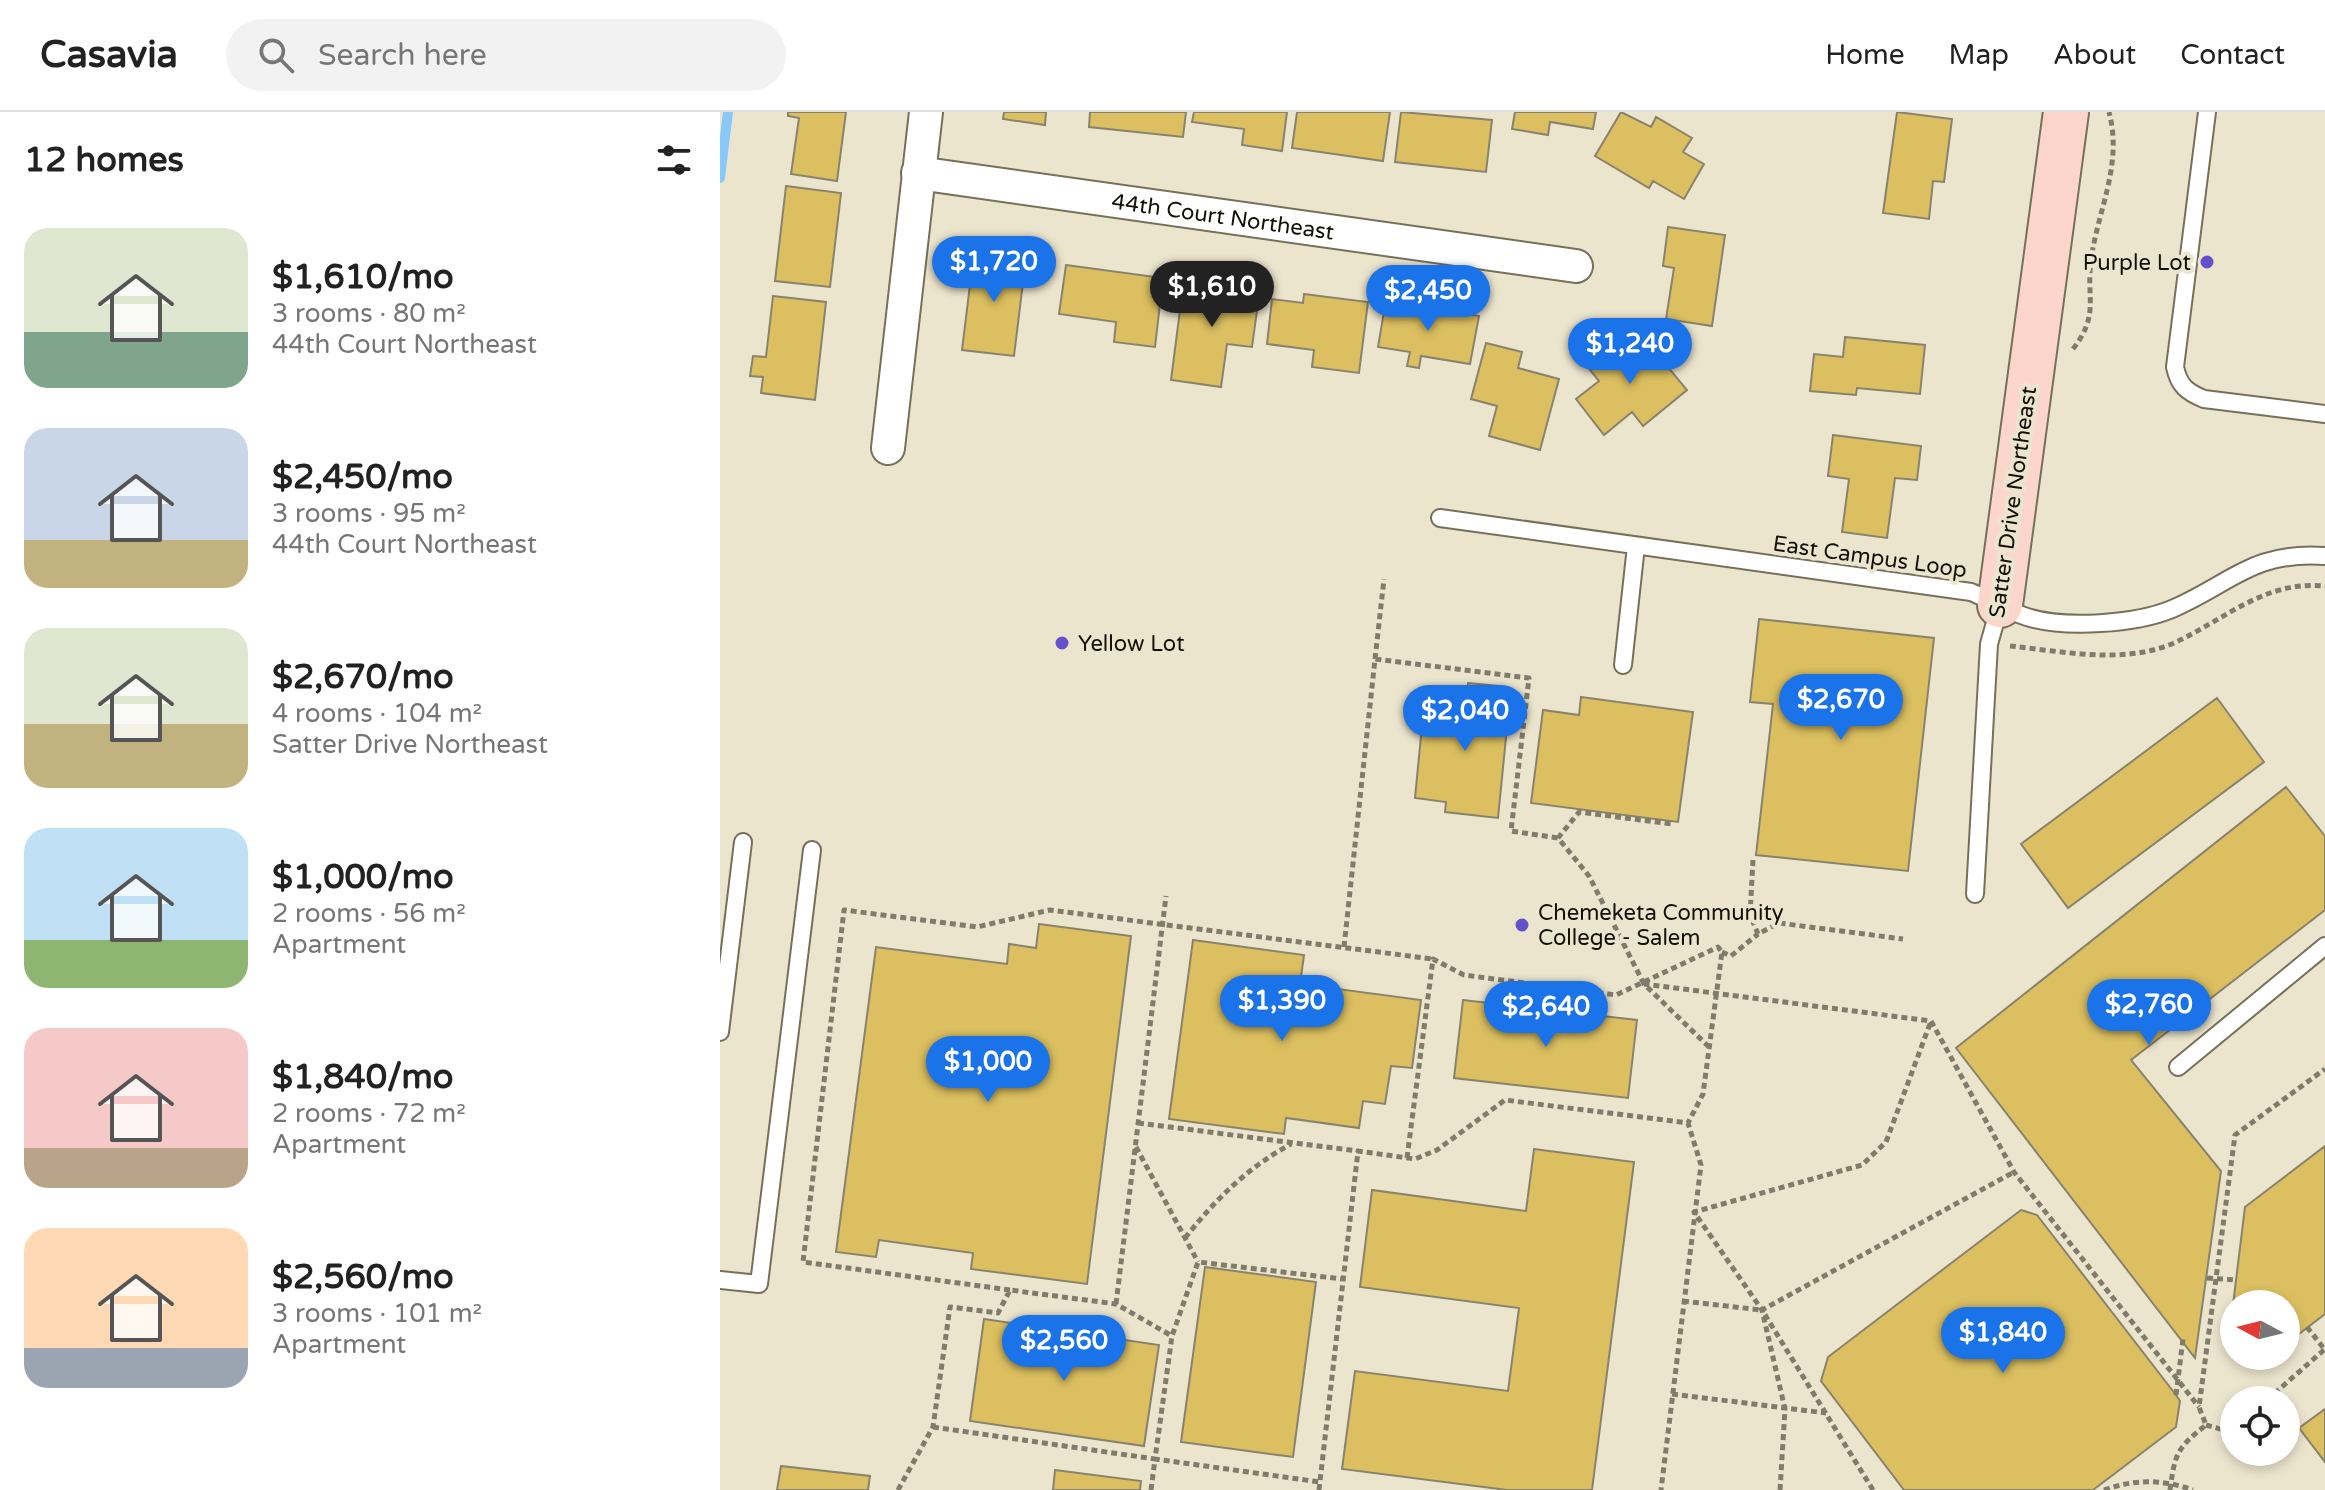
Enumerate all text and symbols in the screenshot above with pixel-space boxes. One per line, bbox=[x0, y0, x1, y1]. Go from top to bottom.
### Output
search box bbox=[226, 19, 786, 91]
text: Casavia bbox=[40, 32, 178, 78]
icon: search bbox=[254, 33, 298, 77]
text: Search here bbox=[318, 37, 487, 74]
text: Home bbox=[1825, 38, 1905, 72]
text: Map bbox=[1949, 38, 2009, 72]
text: About bbox=[2053, 38, 2136, 72]
text: Contact bbox=[2180, 38, 2285, 72]
icon: filters bbox=[652, 138, 696, 182]
text: 12 homes bbox=[24, 140, 184, 181]
street label: 44th Court Northeast bbox=[1110, 189, 1336, 246]
pin: $1,720 bbox=[929, 236, 1059, 304]
text: $1,720 bbox=[950, 246, 1038, 277]
place label: Purple Lot bbox=[2083, 250, 2191, 276]
marker: Purple Lot bbox=[2198, 253, 2216, 271]
text: $1,610/mo bbox=[272, 257, 454, 298]
icon: home bbox=[88, 260, 184, 356]
pin: $1,610 bbox=[1147, 261, 1277, 329]
pin: $2,450 bbox=[1363, 265, 1493, 333]
text: $1,610 bbox=[1168, 271, 1256, 302]
text: $2,450 bbox=[1384, 275, 1472, 306]
text: 3 rooms · 80 m² bbox=[272, 298, 466, 329]
pin: $1,240 bbox=[1565, 318, 1695, 386]
text: $1,240 bbox=[1586, 328, 1674, 359]
text: 44th Court Northeast bbox=[272, 329, 537, 360]
street label: Satter Drive Northeast bbox=[1984, 385, 2042, 620]
text: $2,450/mo bbox=[272, 457, 453, 498]
icon: home bbox=[88, 460, 184, 556]
text: 3 rooms · 95 m² bbox=[272, 498, 466, 529]
text: 44th Court Northeast bbox=[272, 529, 537, 560]
street label: East Campus Loop bbox=[1771, 531, 1968, 583]
place label: Yellow Lot bbox=[1078, 631, 1185, 657]
marker: Yellow Lot bbox=[1053, 634, 1071, 652]
text: $2,670/mo bbox=[272, 657, 454, 698]
icon: home bbox=[88, 660, 184, 756]
pin: $2,670 bbox=[1776, 674, 1906, 742]
text: $2,670 bbox=[1797, 684, 1885, 715]
pin: $2,040 bbox=[1400, 685, 1530, 753]
text: $2,040 bbox=[1421, 695, 1509, 726]
text: 4 rooms · 104 m² bbox=[272, 698, 482, 729]
text: Satter Drive Northeast bbox=[272, 729, 548, 760]
text: $1,000/mo bbox=[272, 857, 454, 898]
icon: home bbox=[88, 860, 184, 956]
text: 2 rooms · 56 m² bbox=[272, 898, 466, 929]
place label: Chemeketa Community College - Salem bbox=[1538, 900, 1784, 951]
marker: Chemeketa Community College - Salem bbox=[1513, 916, 1531, 934]
text: Apartment bbox=[272, 929, 406, 960]
pin: $1,390 bbox=[1217, 975, 1347, 1043]
pin: $2,760 bbox=[2084, 979, 2214, 1047]
pin: $2,640 bbox=[1481, 981, 1611, 1049]
text: $1,390 bbox=[1238, 985, 1326, 1016]
text: $2,760 bbox=[2105, 989, 2193, 1020]
text: $2,640 bbox=[1502, 991, 1590, 1022]
pin: $1,000 bbox=[923, 1036, 1053, 1104]
text: $1,000 bbox=[944, 1046, 1032, 1077]
text: $1,840/mo bbox=[272, 1057, 453, 1098]
icon: home bbox=[88, 1060, 184, 1156]
text: 2 rooms · 72 m² bbox=[272, 1098, 466, 1129]
text: Apartment bbox=[272, 1129, 406, 1160]
text: $2,560/mo bbox=[272, 1257, 454, 1298]
icon: home bbox=[88, 1260, 184, 1356]
north arrow bbox=[2220, 1290, 2300, 1370]
map controls bbox=[2220, 1290, 2300, 1466]
text: 3 rooms · 101 m² bbox=[272, 1298, 482, 1329]
pin: $1,840 bbox=[1938, 1307, 2068, 1375]
pin: $2,560 bbox=[999, 1315, 1129, 1383]
text: $1,840 bbox=[1959, 1317, 2047, 1348]
text: $2,560 bbox=[1020, 1325, 1108, 1356]
text: Apartment bbox=[272, 1329, 406, 1360]
button: locate bbox=[2220, 1386, 2300, 1466]

